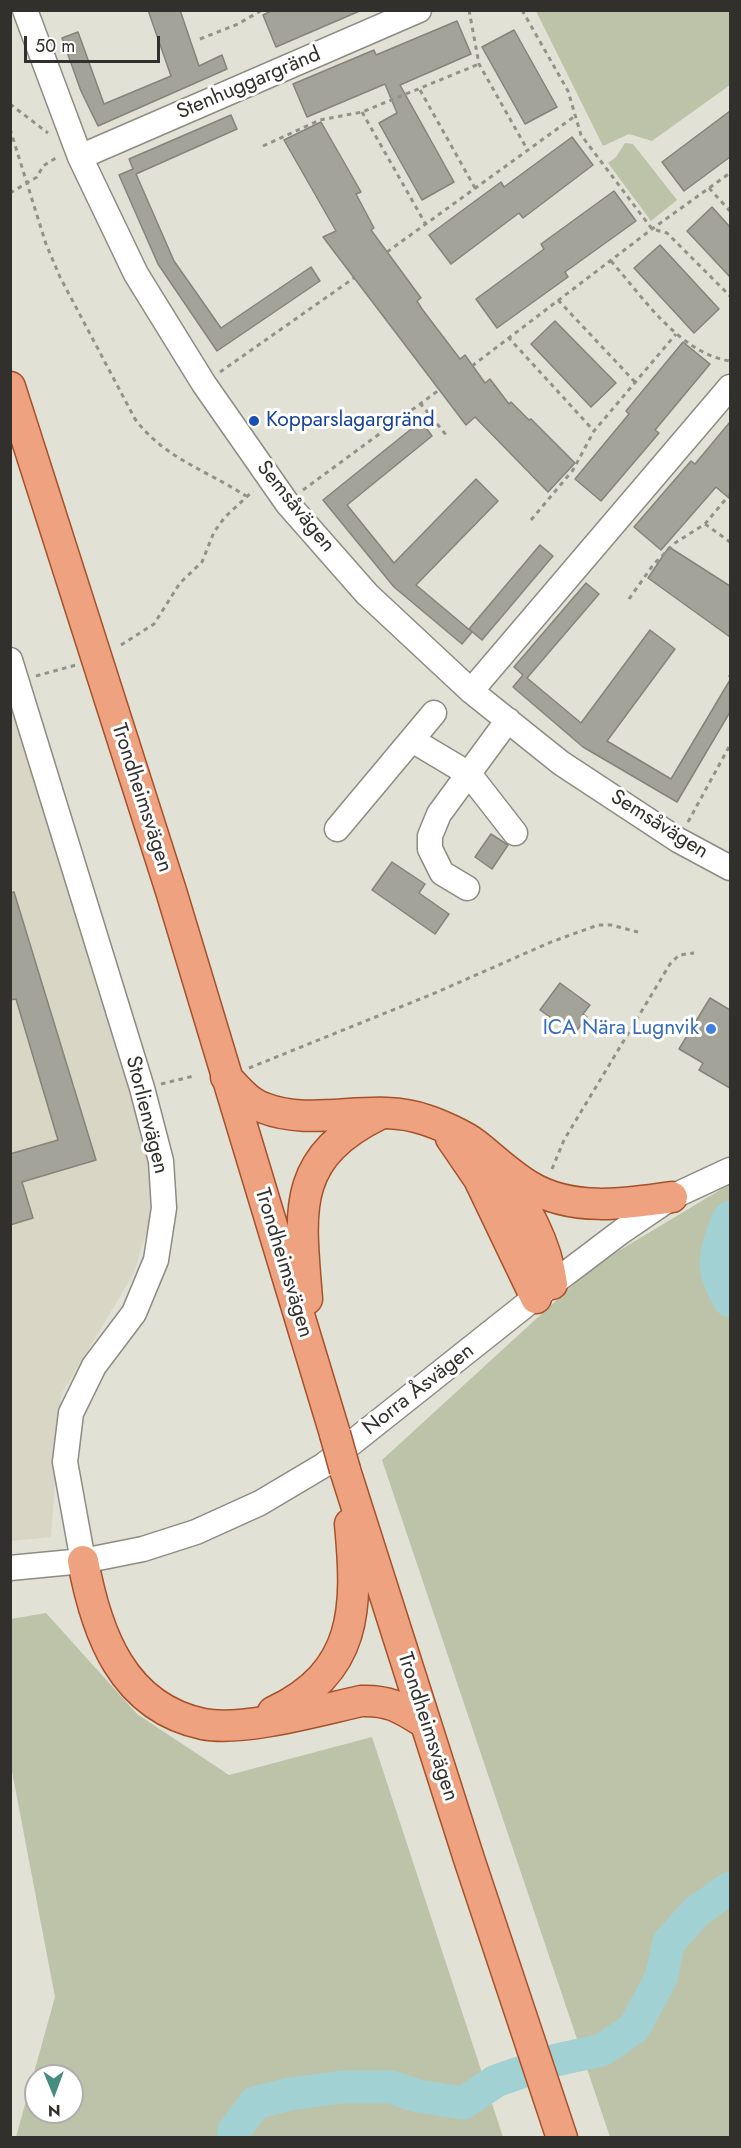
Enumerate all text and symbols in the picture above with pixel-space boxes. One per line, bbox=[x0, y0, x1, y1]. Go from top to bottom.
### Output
scale bar bbox=[27, 24, 164, 62]
text: 50 m bbox=[35, 33, 75, 59]
street label: Stenhuggargränd bbox=[173, 42, 325, 126]
place label: Kopparslagargränd bbox=[266, 408, 435, 434]
marker: Kopparslagargränd bbox=[247, 414, 261, 428]
street label: Semsåvägen bbox=[250, 456, 340, 558]
street label: Trondheimsvägen bbox=[105, 721, 177, 875]
street label: Semsåvägen bbox=[605, 785, 713, 865]
place label: ICA Nära Lugnvik bbox=[543, 1016, 699, 1042]
marker: ICA Nära Lugnvik bbox=[704, 1022, 718, 1036]
street label: Storlienvägen bbox=[119, 1054, 173, 1176]
street label: Trondheimsvägen bbox=[248, 1185, 318, 1341]
street label: Norra Åsvägen bbox=[358, 1339, 480, 1441]
street label: Trondheimsvägen bbox=[391, 1650, 463, 1804]
north arrow bbox=[24, 2064, 84, 2124]
text: N bbox=[48, 2099, 61, 2122]

